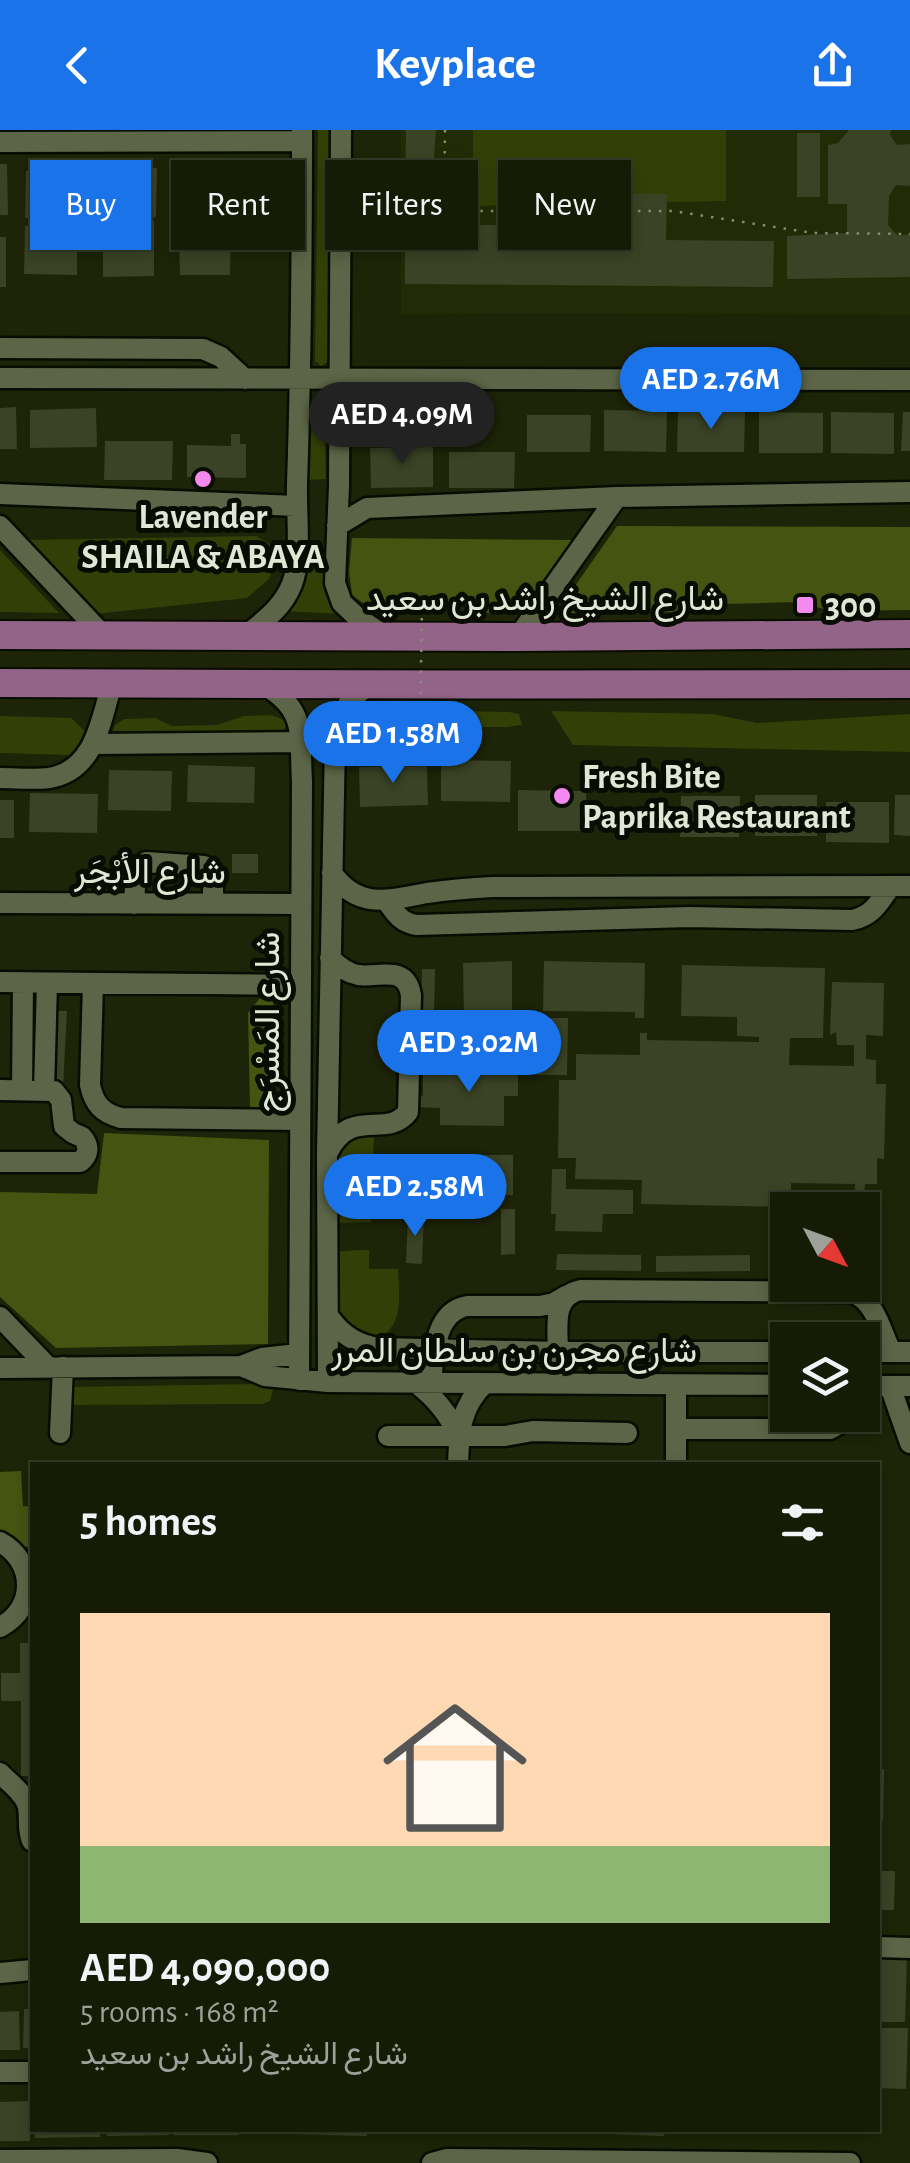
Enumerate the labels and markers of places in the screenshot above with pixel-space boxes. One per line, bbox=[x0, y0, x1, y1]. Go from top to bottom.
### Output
pin: AED 2.76M bbox=[597, 347, 825, 432]
pin: AED 4.09M bbox=[288, 382, 516, 467]
marker: Lavender SHAILA & ABAYA bbox=[192, 468, 214, 490]
place label: Lavender SHAILA & ABAYA bbox=[81, 500, 325, 575]
place label: 300 bbox=[825, 589, 877, 624]
marker: 300 bbox=[794, 594, 816, 616]
pin: AED 1.58M bbox=[279, 701, 507, 786]
place label: Fresh Bite Paprika Restaurant bbox=[582, 760, 851, 835]
marker: Fresh Bite Paprika Restaurant bbox=[551, 785, 573, 807]
pin: AED 3.02M bbox=[355, 1010, 583, 1095]
pin: AED 2.58M bbox=[301, 1154, 529, 1239]

